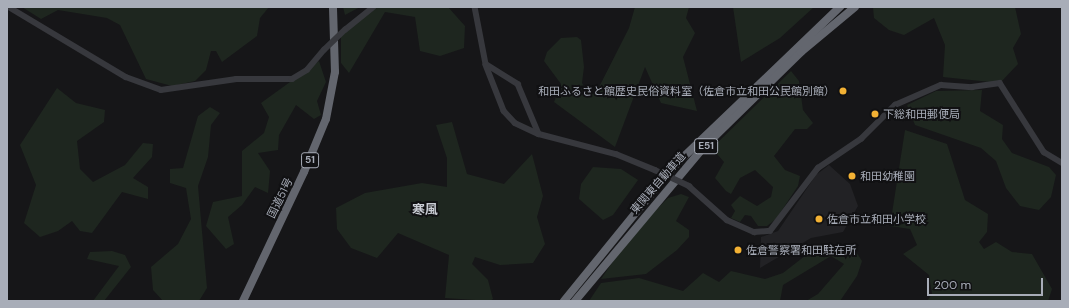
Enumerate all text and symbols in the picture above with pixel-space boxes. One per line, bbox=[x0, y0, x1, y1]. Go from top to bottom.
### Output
place label: 和田ふるさと館歴史民俗資料室（佐倉市立和田公民館別館） bbox=[538, 84, 835, 98]
marker: 和田ふるさと館歴史民俗資料室（佐倉市立和田公民館別館） bbox=[838, 86, 848, 96]
place label: 下総和田郵便局 bbox=[883, 107, 960, 121]
marker: 下総和田郵便局 bbox=[870, 109, 880, 119]
road number: E51 bbox=[694, 138, 718, 154]
street label: 東関東自動車道 bbox=[628, 150, 688, 216]
road number: 51 bbox=[301, 152, 319, 168]
place label: 和田幼稚園 bbox=[860, 169, 915, 183]
marker: 和田幼稚園 bbox=[847, 171, 857, 181]
street label: 国道51号 bbox=[265, 176, 295, 220]
district label: 寒風 bbox=[412, 202, 438, 218]
place label: 佐倉市立和田小学校 bbox=[827, 212, 926, 226]
marker: 佐倉市立和田小学校 bbox=[814, 214, 824, 224]
place label: 佐倉警察署和田駐在所 bbox=[746, 243, 856, 257]
marker: 佐倉警察署和田駐在所 bbox=[733, 245, 743, 255]
scale bar bbox=[929, 270, 1045, 296]
text: 200 m bbox=[934, 277, 971, 293]

